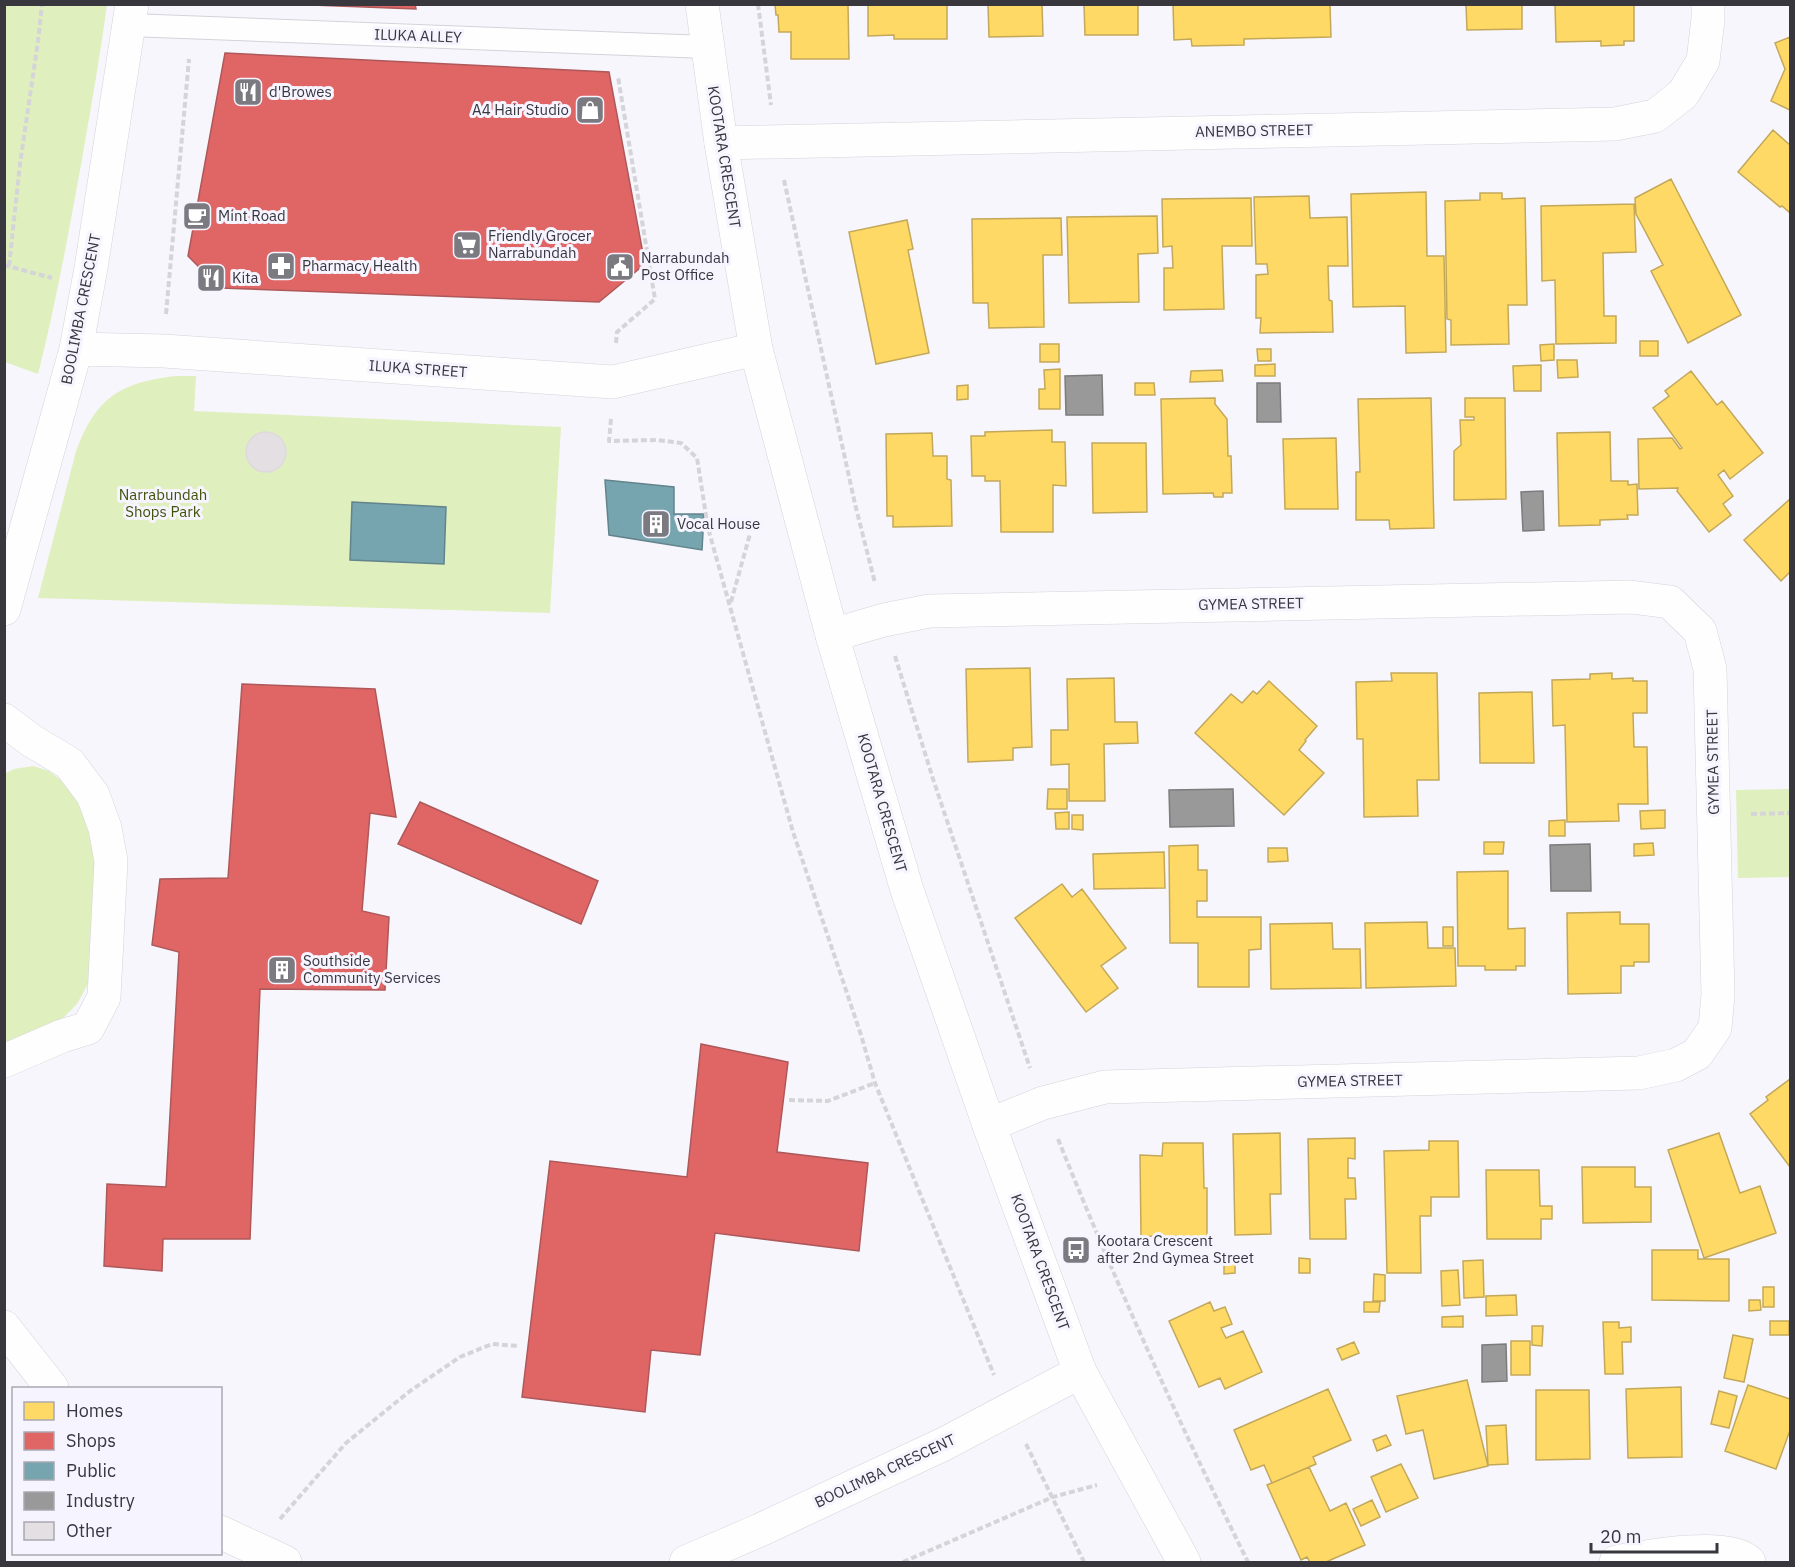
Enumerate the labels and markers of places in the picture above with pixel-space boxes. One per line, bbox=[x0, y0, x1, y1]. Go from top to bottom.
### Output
restaurant icon: d'Browes bbox=[232, 76, 264, 108]
place label: d'Browes bbox=[269, 82, 332, 101]
shop icon: A4 Hair Studio bbox=[574, 94, 606, 126]
place label: A4 Hair Studio bbox=[472, 100, 569, 119]
cafe icon: Mint Road bbox=[181, 200, 213, 232]
place label: Mint Road bbox=[218, 206, 286, 225]
place label: Friendly Grocer Narrabundah bbox=[488, 226, 592, 262]
supermarket icon: Friendly Grocer Narrabundah bbox=[451, 229, 483, 261]
place label: Narrabundah Post Office bbox=[641, 248, 730, 284]
pharmacy icon: Pharmacy Health bbox=[265, 250, 297, 282]
public building icon: Narrabundah Post Office bbox=[604, 251, 636, 283]
place label: Pharmacy Health bbox=[302, 256, 417, 275]
restaurant icon: Kita bbox=[195, 262, 227, 294]
place label: Kita bbox=[232, 268, 259, 287]
building icon: Vocal House bbox=[640, 508, 672, 540]
place label: Vocal House bbox=[677, 514, 760, 533]
place label: Southside Community Services bbox=[303, 951, 441, 987]
building icon: Southside Community Services bbox=[266, 954, 298, 986]
place label: Kootara Crescent after 2nd Gymea Street bbox=[1097, 1231, 1254, 1267]
bus stop icon: Kootara Crescent after 2nd Gymea Street bbox=[1060, 1234, 1092, 1266]

